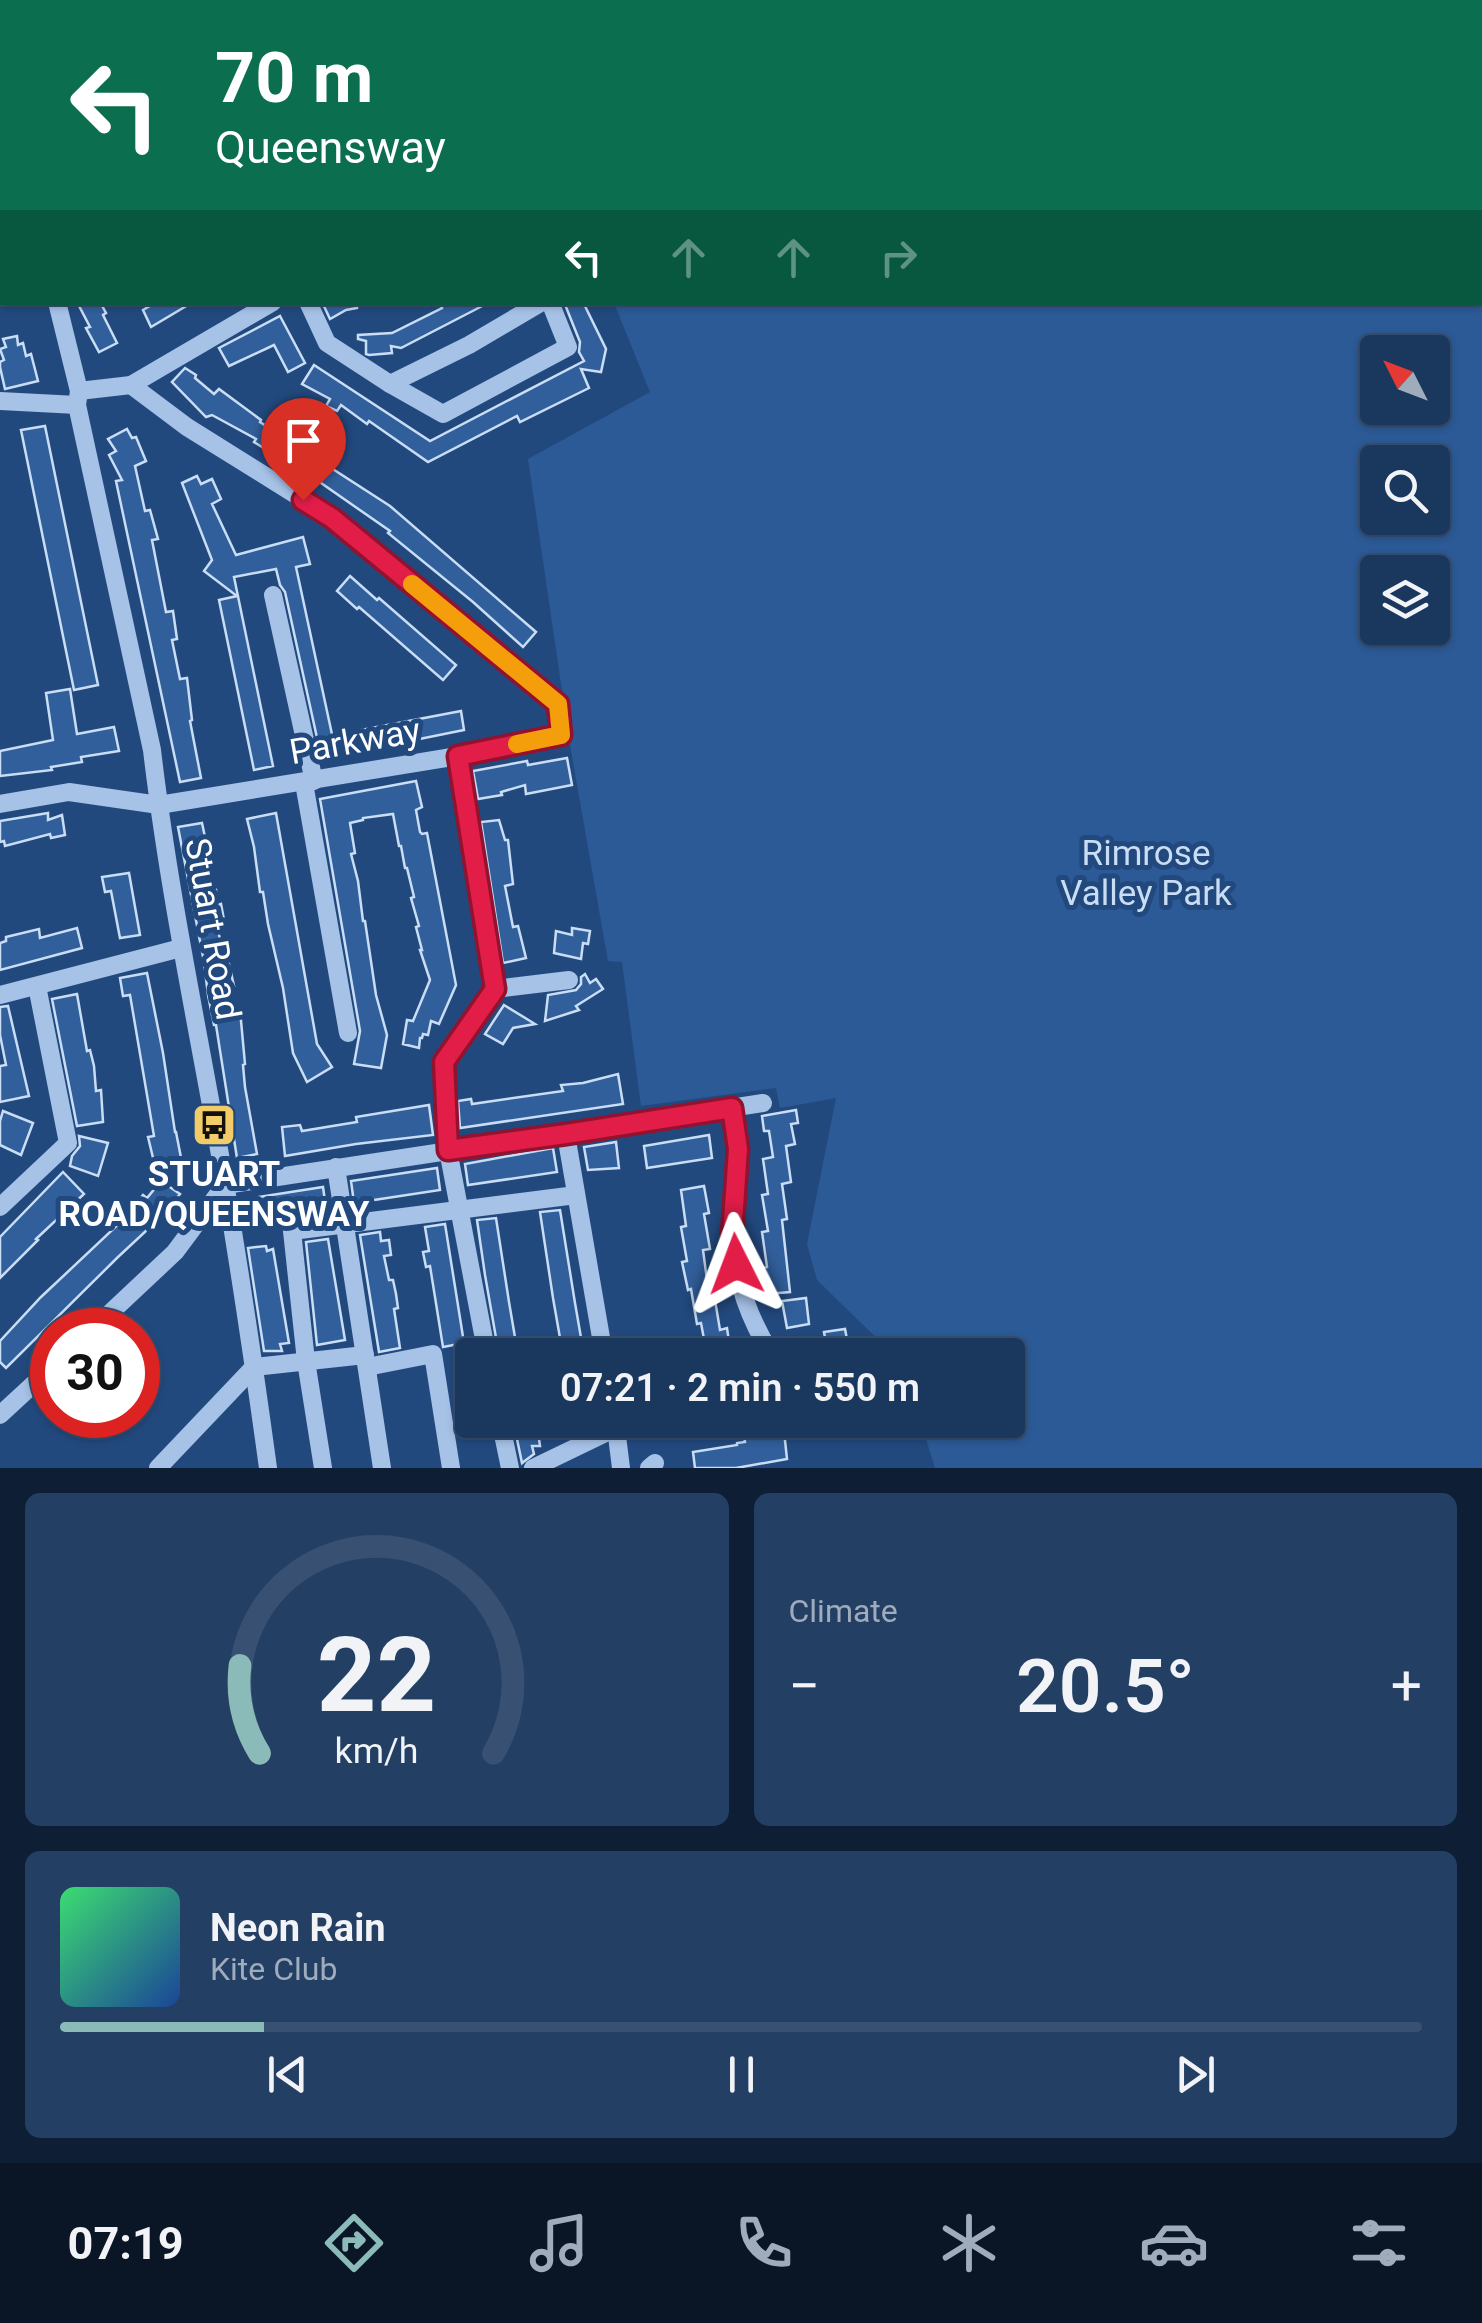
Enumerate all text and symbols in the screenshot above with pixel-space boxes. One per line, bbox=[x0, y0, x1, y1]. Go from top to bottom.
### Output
text: 70 m bbox=[215, 37, 373, 119]
icon: left bbox=[50, 40, 180, 170]
text: Queensway bbox=[215, 121, 446, 174]
icon: left bbox=[556, 230, 611, 285]
icon: ahead bbox=[661, 230, 716, 285]
icon: ahead bbox=[766, 230, 821, 285]
icon: right bbox=[871, 230, 926, 285]
north arrow bbox=[1360, 335, 1450, 425]
map controls bbox=[1360, 335, 1450, 645]
pin bbox=[261, 398, 346, 501]
icon: arrive bbox=[276, 413, 331, 468]
button: search bbox=[1360, 445, 1450, 535]
button: layers bbox=[1360, 555, 1450, 645]
street label: Parkway bbox=[286, 710, 424, 773]
park label: Rimrose Valley Park bbox=[1060, 833, 1232, 914]
street label: Stuart Road bbox=[176, 835, 249, 1023]
bus stop icon: STUART ROAD/QUEENSWAY bbox=[191, 1102, 237, 1148]
place label: STUART ROAD/QUEENSWAY bbox=[58, 1154, 370, 1235]
position arrow bbox=[684, 1212, 788, 1316]
speed limit sign: 30 bbox=[30, 1308, 160, 1438]
text: 07:21 · 2 min · 550 m bbox=[560, 1366, 920, 1410]
text: Climate bbox=[789, 1592, 898, 1630]
text: 22 bbox=[317, 1615, 436, 1736]
text: 20.5° bbox=[1016, 1642, 1195, 1730]
text: − bbox=[789, 1654, 820, 1718]
text: + bbox=[1391, 1654, 1422, 1718]
text: km/h bbox=[335, 1730, 419, 1772]
text: Neon Rain bbox=[210, 1906, 386, 1950]
text: Kite Club bbox=[210, 1950, 337, 1988]
icon: previous bbox=[260, 2047, 315, 2102]
icon: pause bbox=[714, 2047, 769, 2102]
icon: next bbox=[1168, 2047, 1223, 2102]
icon: directions bbox=[319, 2208, 389, 2278]
icon: music bbox=[524, 2208, 594, 2278]
icon: phone bbox=[729, 2208, 799, 2278]
icon: climate bbox=[934, 2208, 1004, 2278]
icon: car bbox=[1139, 2208, 1209, 2278]
icon: filters bbox=[1344, 2208, 1414, 2278]
text: 07:19 bbox=[68, 2217, 184, 2270]

